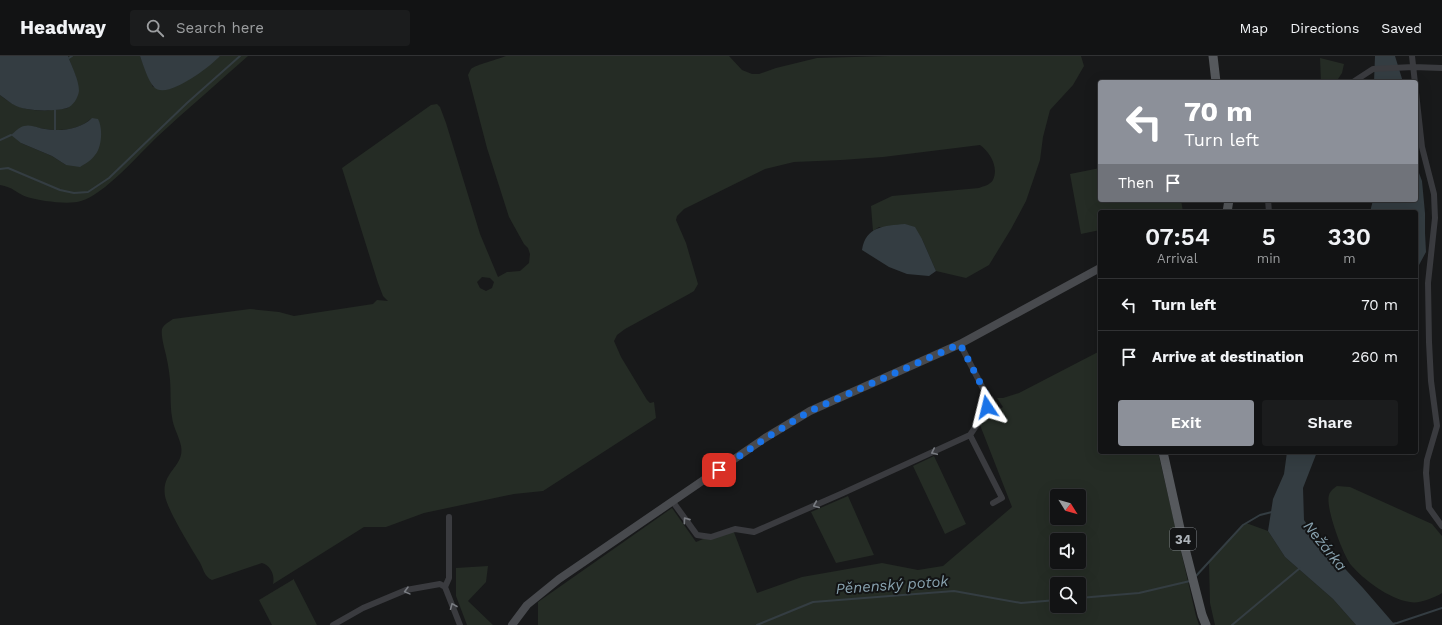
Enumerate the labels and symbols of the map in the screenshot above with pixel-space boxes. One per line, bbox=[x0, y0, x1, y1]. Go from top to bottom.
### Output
position arrow bbox=[966, 386, 1008, 428]
one-way arrow bbox=[931, 447, 938, 455]
pin bbox=[702, 453, 736, 487]
north arrow bbox=[1050, 489, 1086, 525]
one-way arrow bbox=[813, 500, 820, 508]
one-way arrow bbox=[684, 518, 691, 525]
water label: Nežárka bbox=[1300, 518, 1350, 574]
road number: 34 bbox=[1170, 528, 1196, 550]
water label: Pěnenský potok bbox=[835, 572, 950, 598]
one-way arrow bbox=[404, 586, 411, 595]
one-way arrow bbox=[449, 602, 457, 609]

